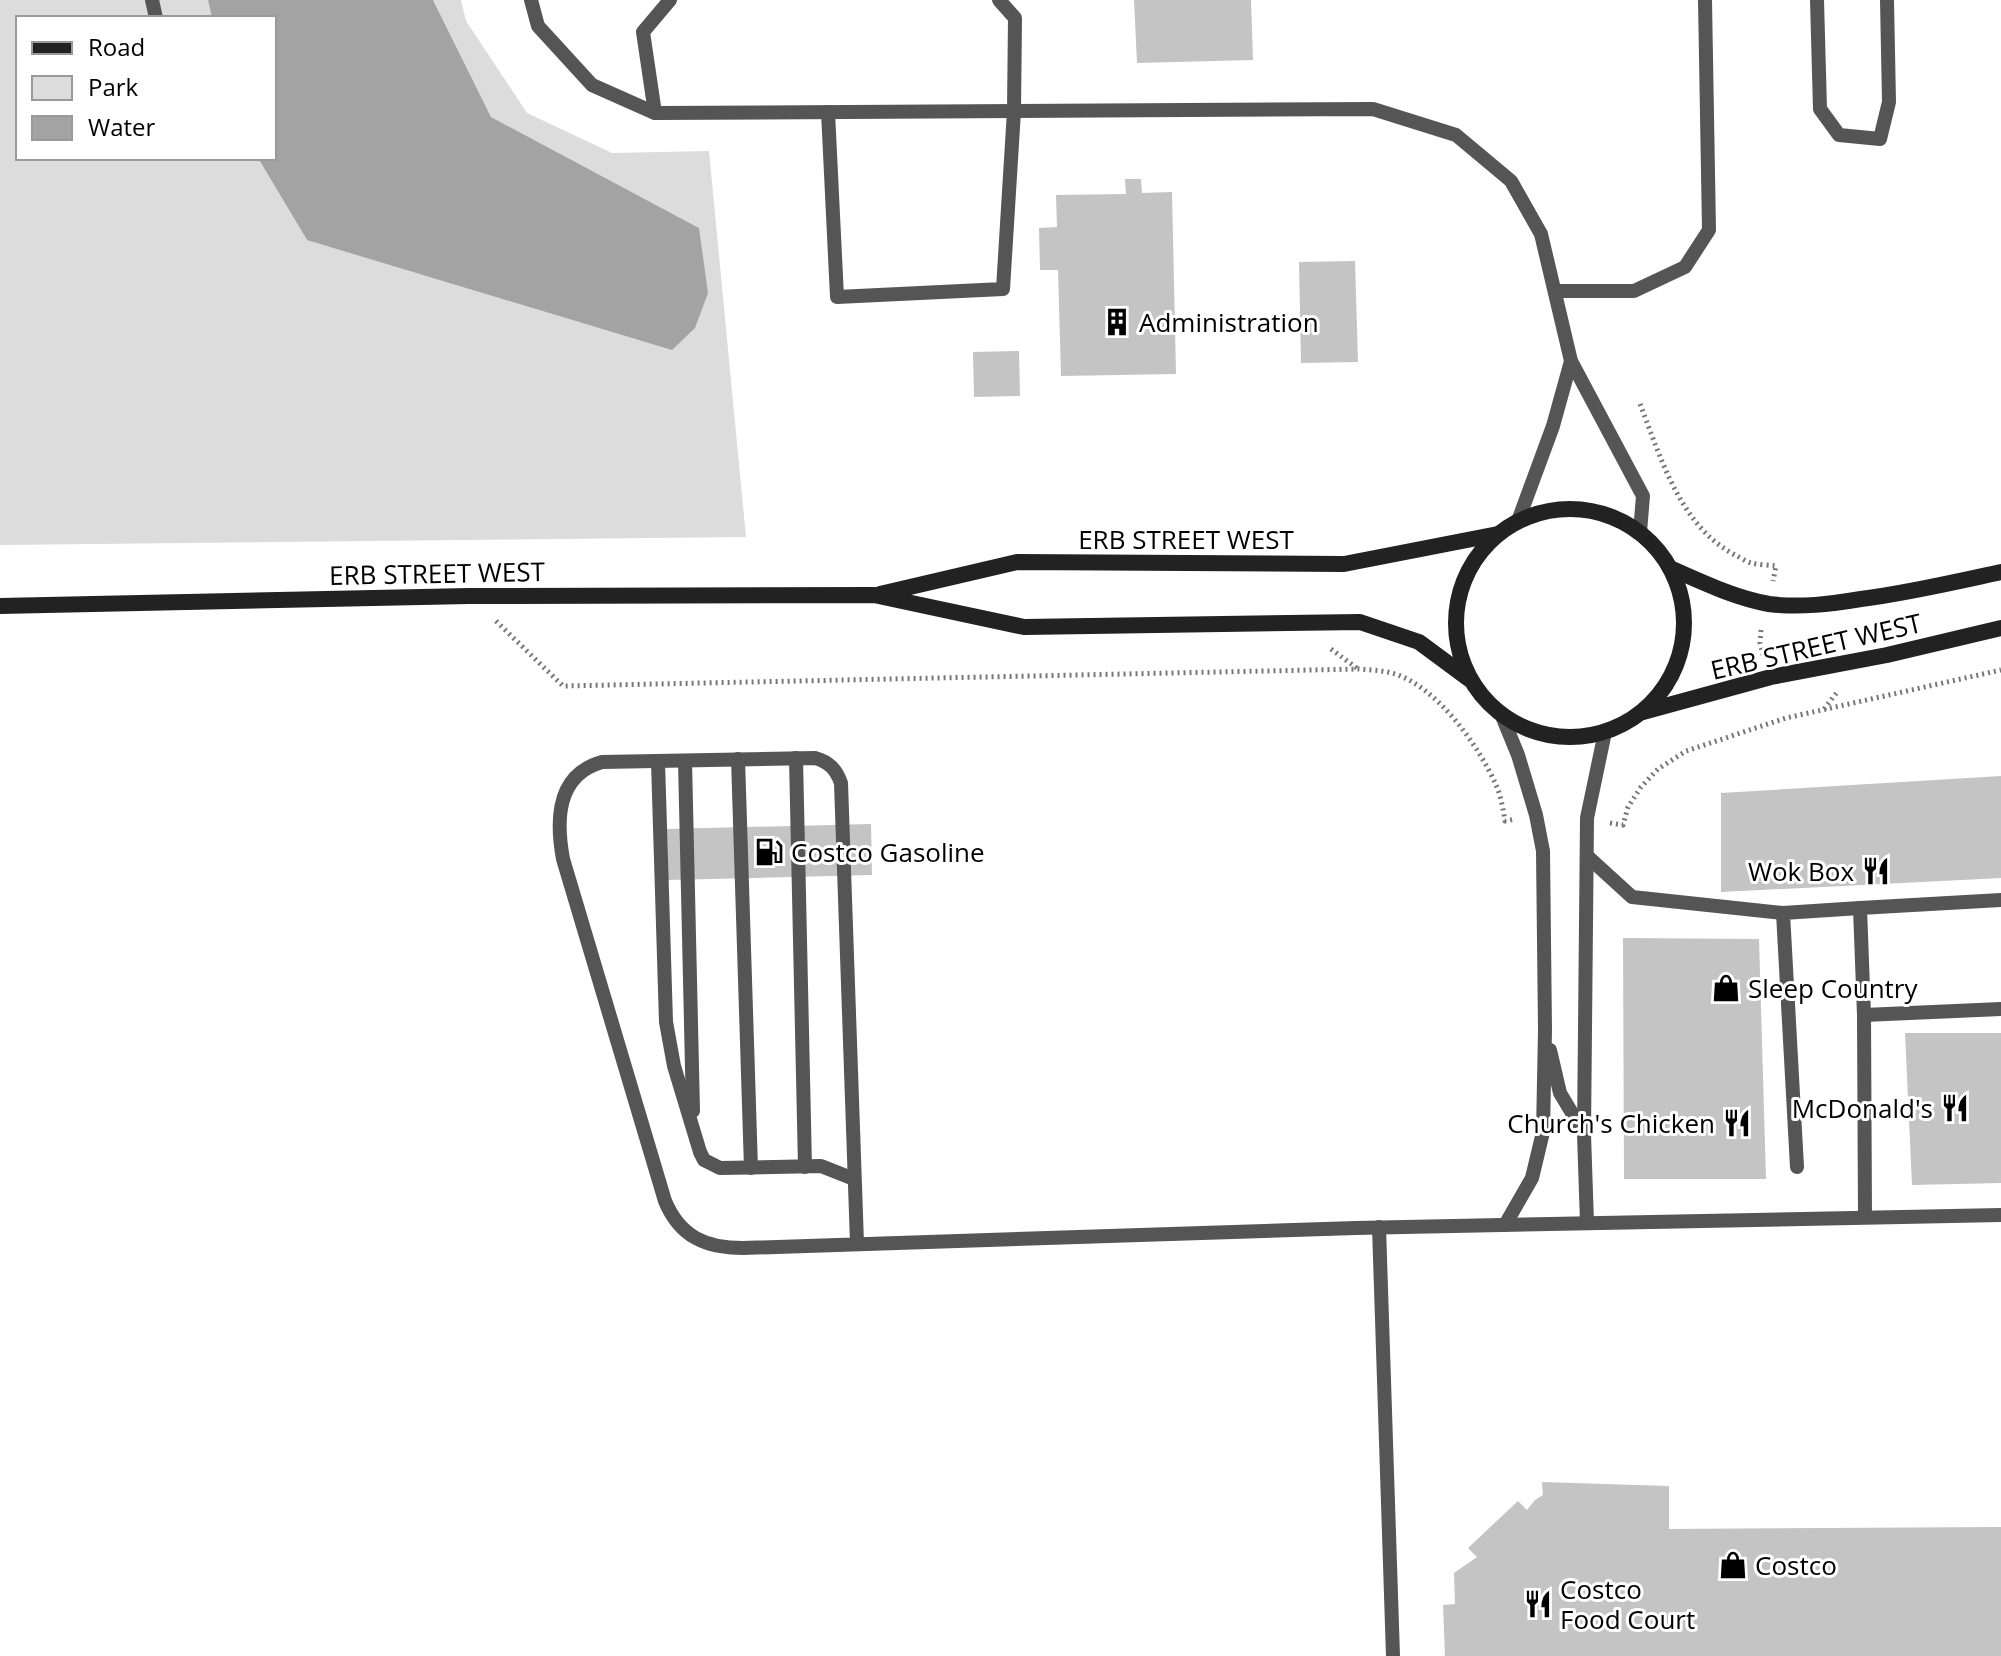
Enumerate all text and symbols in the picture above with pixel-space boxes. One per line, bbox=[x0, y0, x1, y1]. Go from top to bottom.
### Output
legend bbox=[16, 16, 276, 160]
text: Road bbox=[88, 30, 145, 63]
text: Park bbox=[88, 70, 139, 103]
text: Water bbox=[88, 110, 156, 143]
place label: Administration bbox=[1139, 304, 1319, 340]
building icon: Administration bbox=[1102, 307, 1132, 337]
street label: ERB STREET WEST bbox=[1078, 521, 1295, 557]
street label: ERB STREET WEST bbox=[329, 553, 546, 593]
street label: ERB STREET WEST bbox=[1707, 604, 1926, 688]
place label: Costco Gasoline bbox=[791, 834, 985, 870]
fuel station icon: Costco Gasoline bbox=[754, 837, 784, 867]
place label: Wok Box bbox=[1748, 853, 1854, 889]
restaurant icon: Wok Box bbox=[1861, 856, 1891, 886]
place label: Sleep Country bbox=[1748, 970, 1918, 1006]
shop icon: Sleep Country bbox=[1711, 973, 1741, 1003]
place label: McDonald's bbox=[1792, 1090, 1933, 1126]
restaurant icon: McDonald's bbox=[1940, 1093, 1970, 1123]
place label: Church's Chicken bbox=[1507, 1105, 1715, 1141]
restaurant icon: Church's Chicken bbox=[1722, 1108, 1752, 1138]
place label: Costco bbox=[1755, 1547, 1837, 1583]
shop icon: Costco bbox=[1718, 1550, 1748, 1580]
place label: Costco Food Court bbox=[1560, 1571, 1695, 1637]
restaurant icon: Costco Food Court bbox=[1523, 1589, 1553, 1619]

